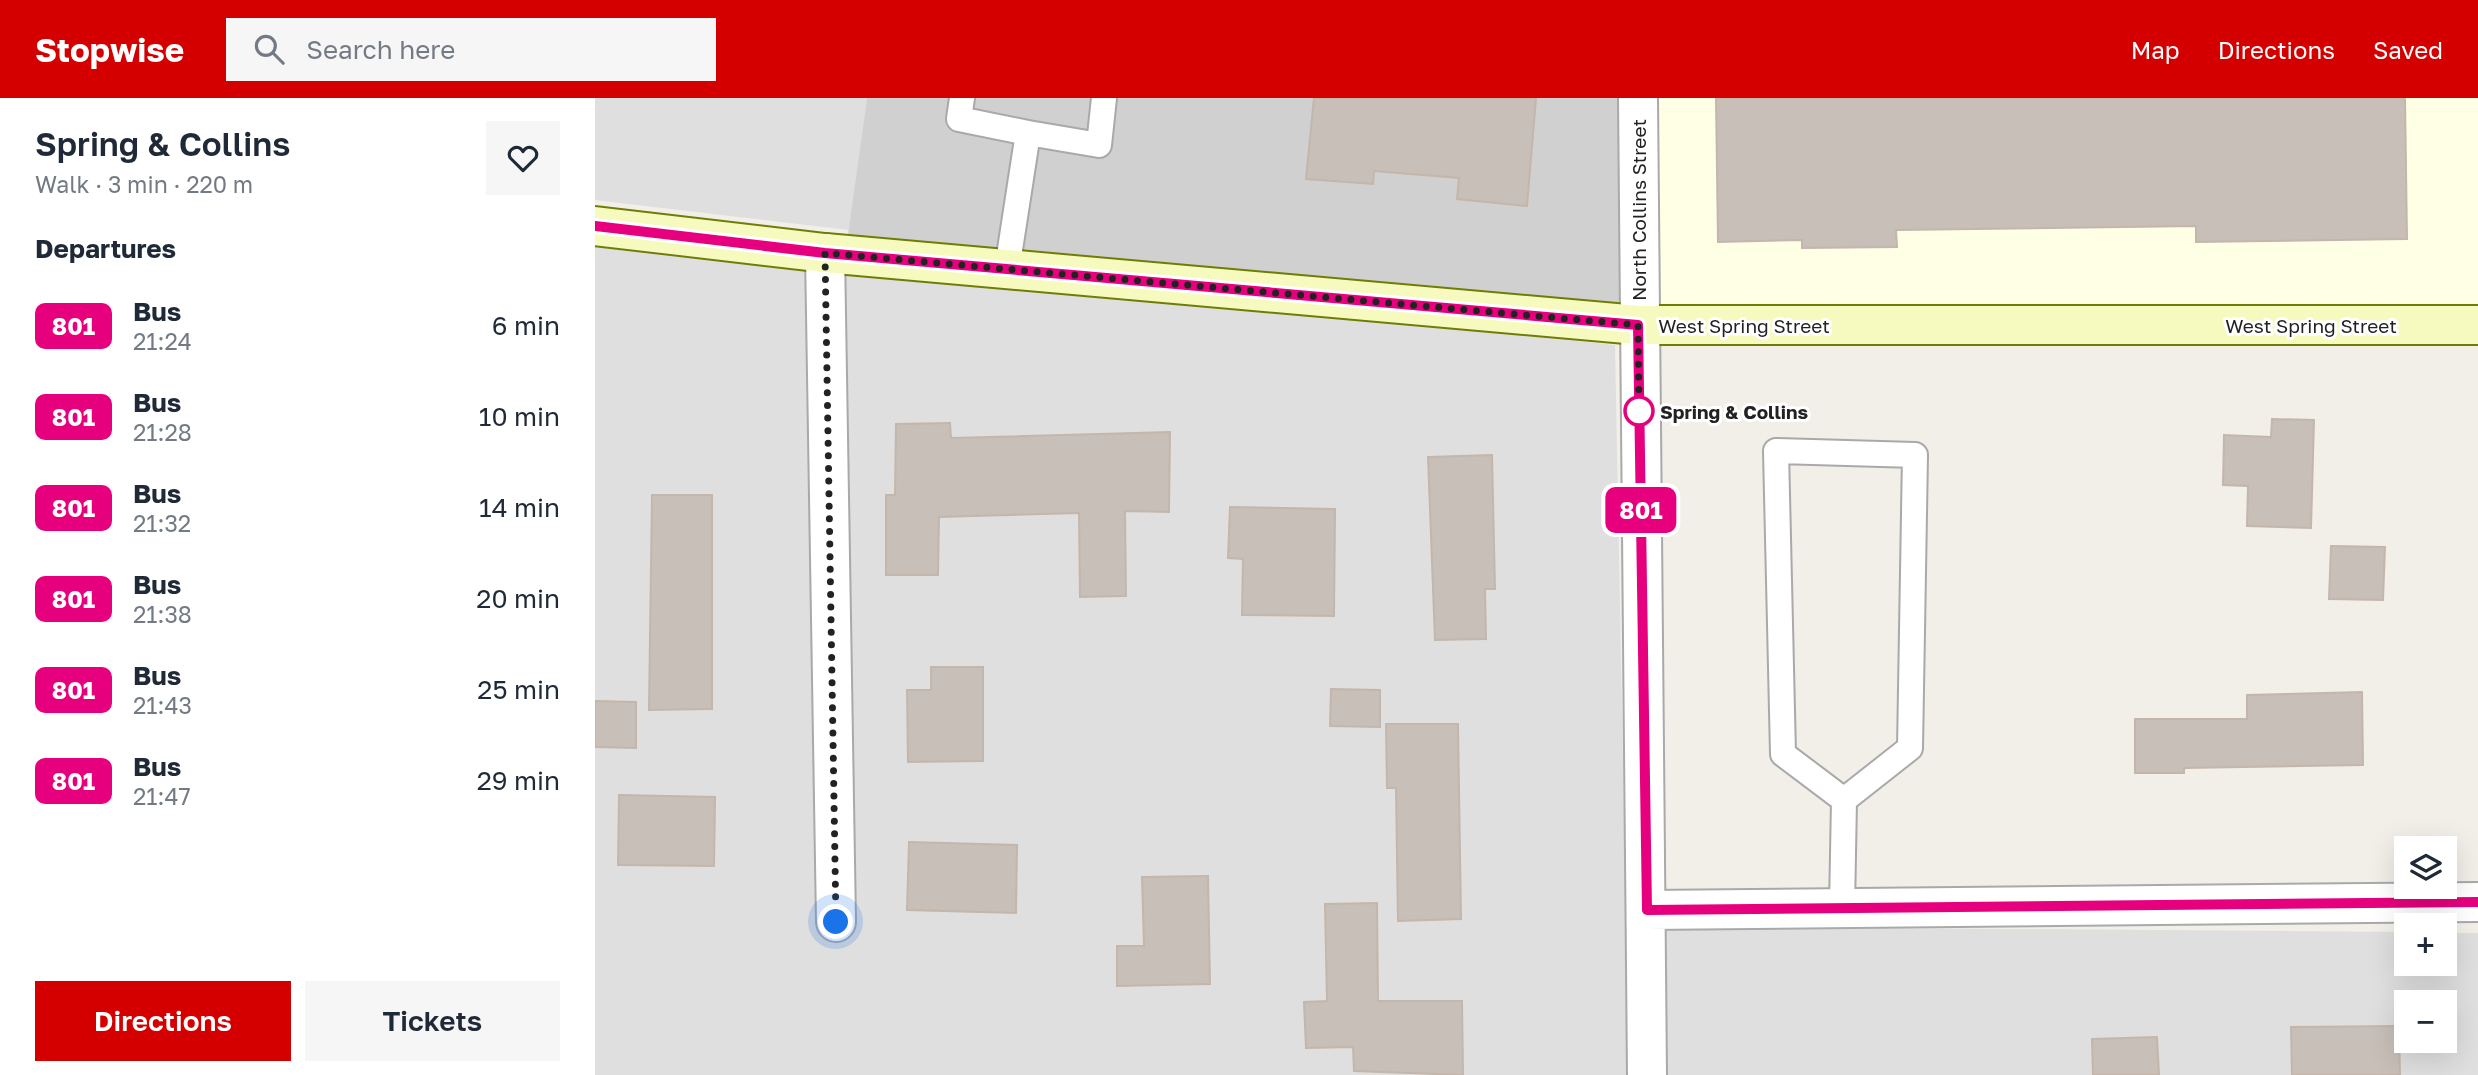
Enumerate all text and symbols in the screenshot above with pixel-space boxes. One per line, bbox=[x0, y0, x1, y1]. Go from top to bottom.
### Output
search box bbox=[226, 18, 716, 81]
text: Stopwise bbox=[35, 30, 184, 69]
icon: search bbox=[250, 30, 288, 68]
text: Search here bbox=[306, 34, 455, 65]
text: Map bbox=[2131, 35, 2180, 64]
text: Directions bbox=[2218, 35, 2335, 64]
text: Saved bbox=[2373, 35, 2443, 64]
street label: North Collins Street bbox=[1627, 119, 1650, 301]
button: heart bbox=[486, 121, 560, 195]
text: Spring & Collins bbox=[35, 124, 290, 163]
text: Walk · 3 min · 220 m bbox=[35, 170, 253, 198]
text: Departures bbox=[35, 233, 176, 264]
text: Bus bbox=[133, 296, 181, 327]
text: 6 min bbox=[492, 310, 560, 341]
text: 801 bbox=[52, 311, 95, 340]
street label: West Spring Street bbox=[1658, 314, 1830, 337]
street label: West Spring Street bbox=[2225, 314, 2397, 337]
text: 21:24 bbox=[133, 327, 192, 355]
text: Bus bbox=[133, 387, 181, 418]
marker: Spring & Collins bbox=[1624, 396, 1654, 426]
place label: Spring & Collins bbox=[1660, 400, 1809, 423]
text: 10 min bbox=[479, 401, 560, 432]
text: 801 bbox=[52, 402, 95, 431]
text: 21:28 bbox=[133, 418, 192, 446]
text: Bus bbox=[133, 478, 181, 509]
line badge: 801 bbox=[1601, 487, 1681, 533]
text: 14 min bbox=[479, 492, 560, 523]
text: 801 bbox=[52, 493, 95, 522]
text: 801 bbox=[1619, 495, 1663, 524]
text: 21:32 bbox=[133, 509, 191, 537]
text: Bus bbox=[133, 569, 181, 600]
text: 20 min bbox=[476, 583, 560, 614]
text: 801 bbox=[52, 584, 95, 613]
text: 21:38 bbox=[133, 600, 192, 628]
text: Bus bbox=[133, 660, 181, 691]
text: 25 min bbox=[477, 674, 560, 705]
text: 801 bbox=[52, 675, 95, 704]
text: 21:43 bbox=[133, 691, 192, 719]
text: Bus bbox=[133, 751, 181, 782]
text: 29 min bbox=[477, 765, 560, 796]
text: 801 bbox=[52, 766, 95, 795]
text: 21:47 bbox=[133, 782, 191, 810]
map controls bbox=[2394, 836, 2457, 1053]
button: layers bbox=[2394, 836, 2457, 899]
your location bbox=[818, 904, 853, 939]
button: + bbox=[2394, 913, 2457, 976]
button: Directions bbox=[35, 981, 291, 1061]
button: Tickets bbox=[305, 981, 560, 1061]
button: − bbox=[2394, 990, 2457, 1053]

